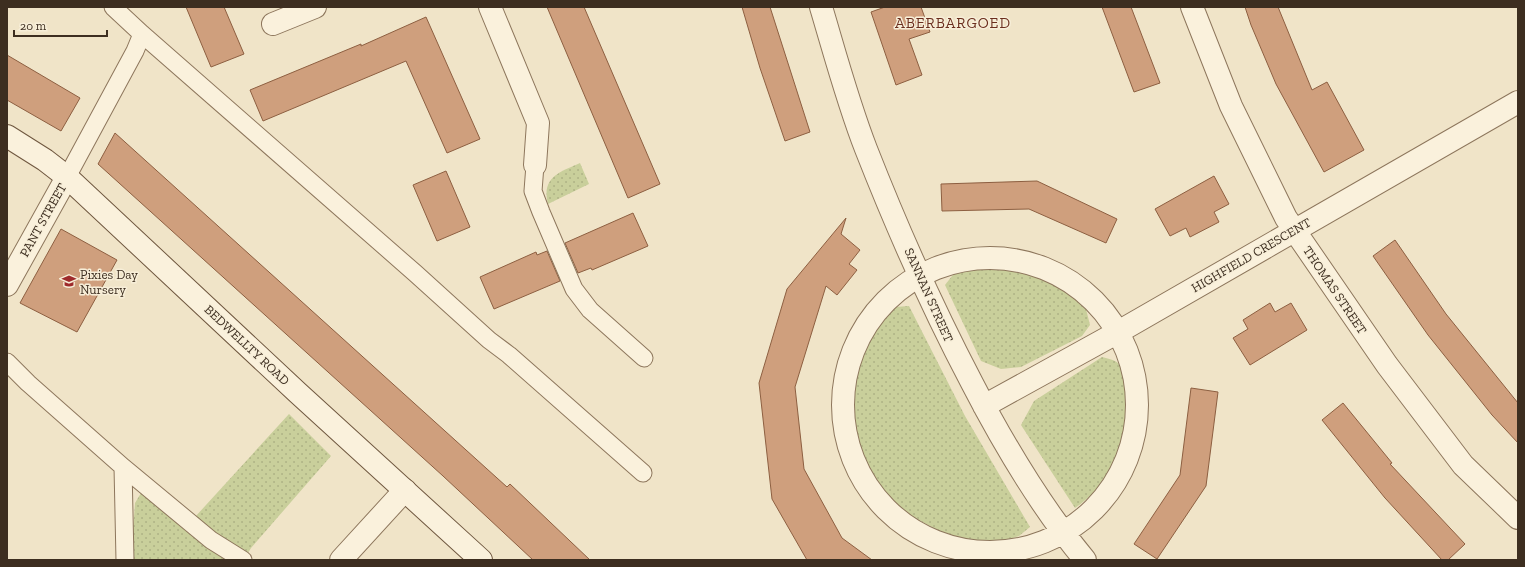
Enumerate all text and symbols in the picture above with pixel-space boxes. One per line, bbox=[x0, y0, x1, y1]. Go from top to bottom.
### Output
scale bar bbox=[14, 12, 107, 38]
district label: ABERBARGOED bbox=[895, 14, 1011, 32]
text: 20 m bbox=[20, 19, 47, 33]
street label: PANT STREET bbox=[17, 181, 69, 259]
street label: HIGHFIELD CRESCENT bbox=[1189, 215, 1313, 295]
street label: THOMAS STREET bbox=[1300, 243, 1370, 337]
street label: SANNAN STREET bbox=[902, 246, 956, 344]
place label: Pixies Day Nursery bbox=[80, 267, 138, 297]
school or university icon: Pixies Day Nursery bbox=[61, 273, 77, 289]
street label: BEDWELLTY ROAD bbox=[201, 302, 293, 388]

